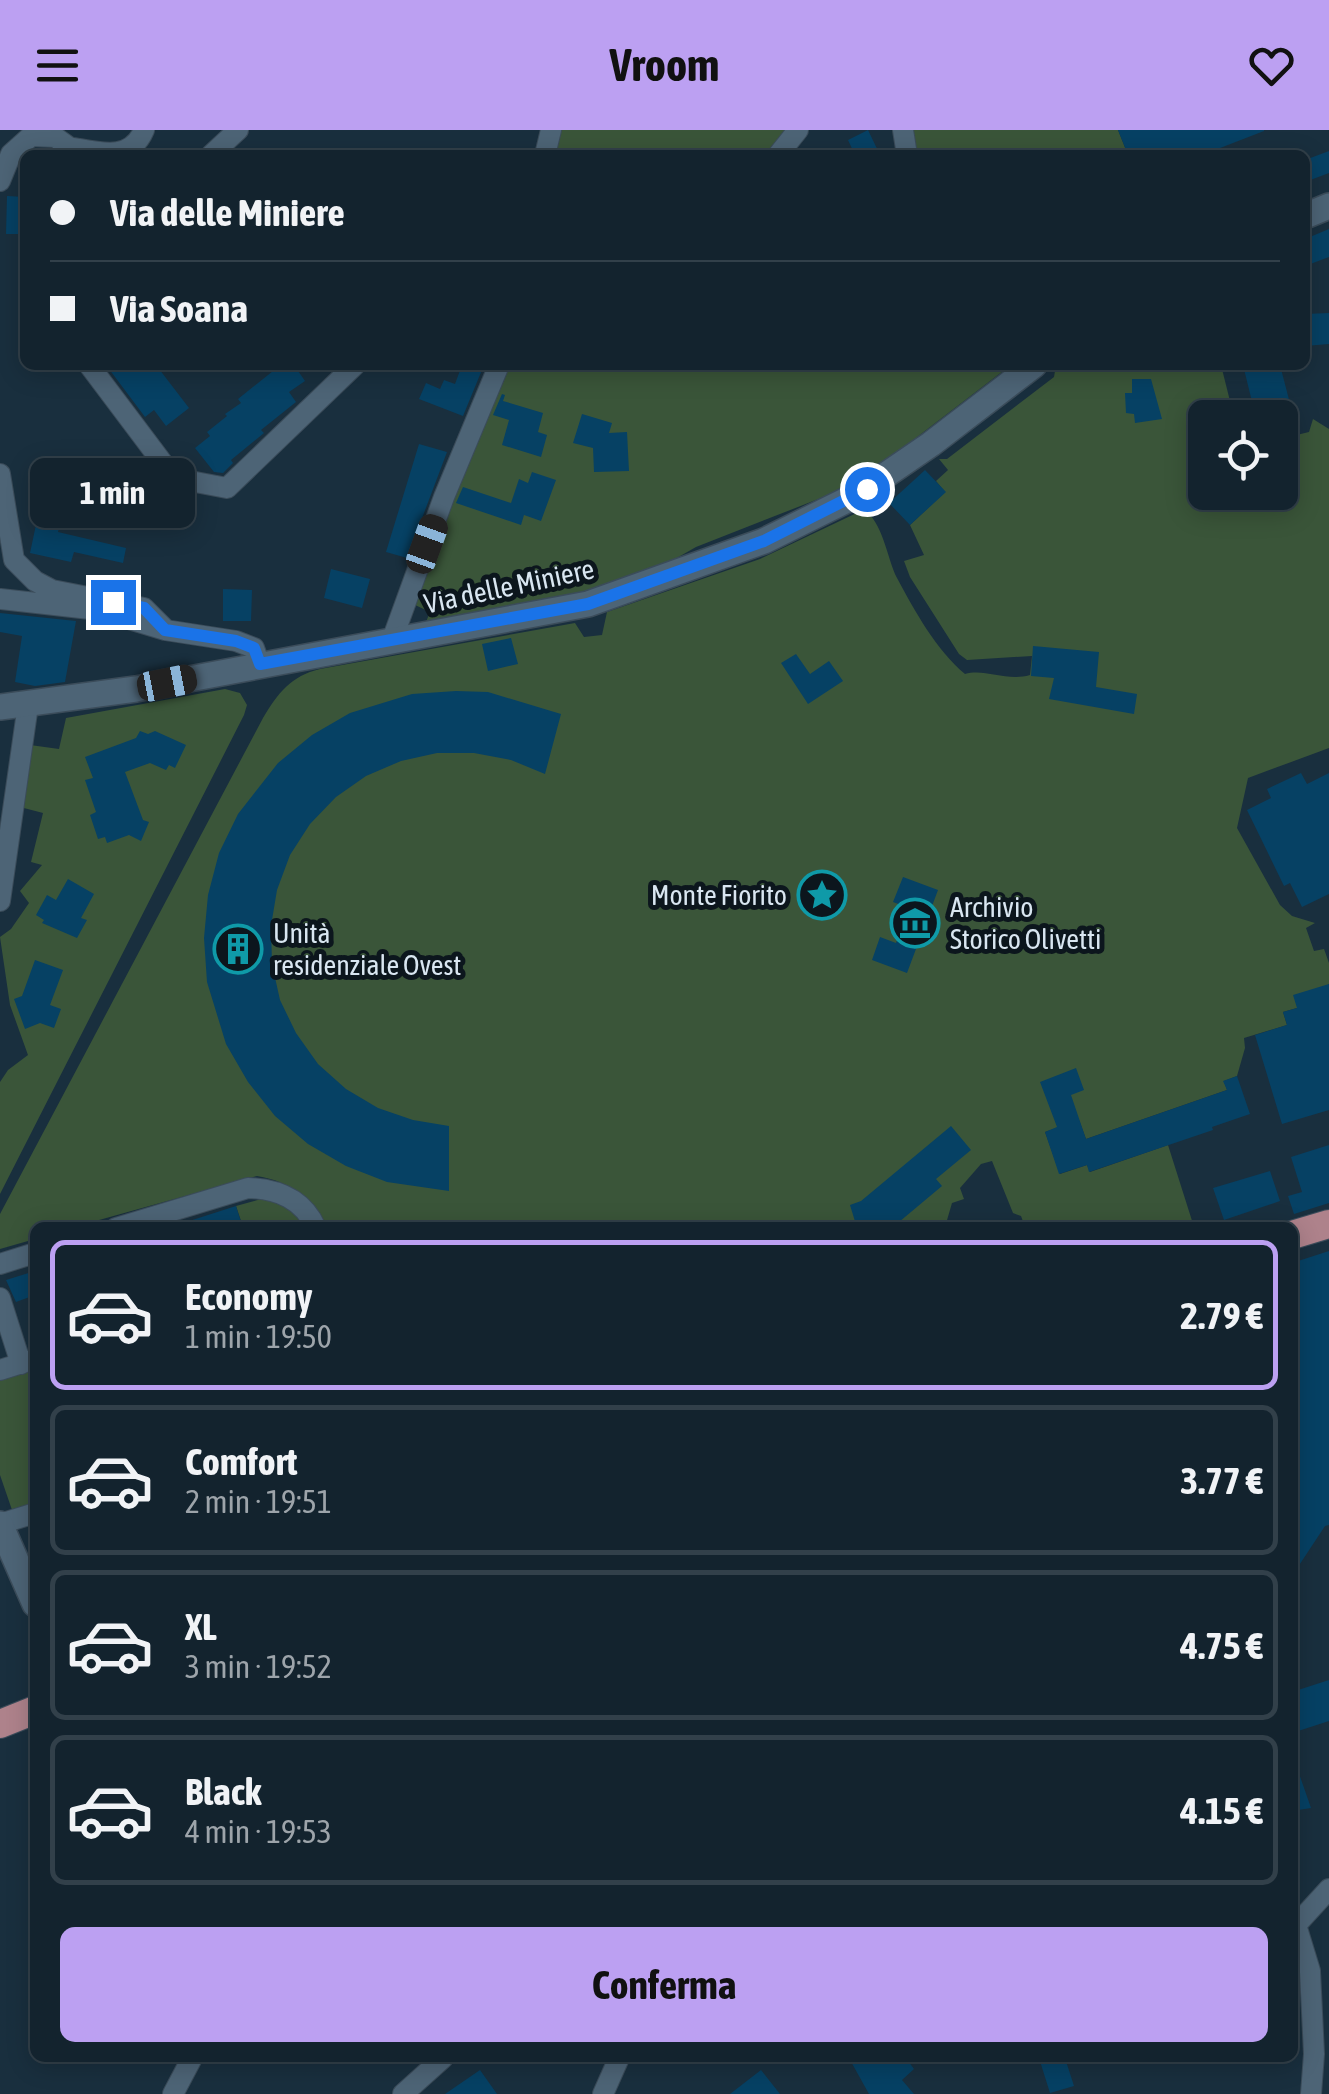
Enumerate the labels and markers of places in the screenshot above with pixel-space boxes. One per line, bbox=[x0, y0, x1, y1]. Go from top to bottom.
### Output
place icon: Monte Fiorito bbox=[796, 869, 848, 921]
place label: Monte Fiorito bbox=[651, 879, 787, 911]
place label: Archivio Storico Olivetti bbox=[950, 891, 1102, 955]
museum icon: Archivio Storico Olivetti bbox=[889, 897, 941, 949]
place label: Unità residenziale Ovest bbox=[273, 917, 461, 981]
building icon: Unità residenziale Ovest bbox=[212, 923, 264, 975]

